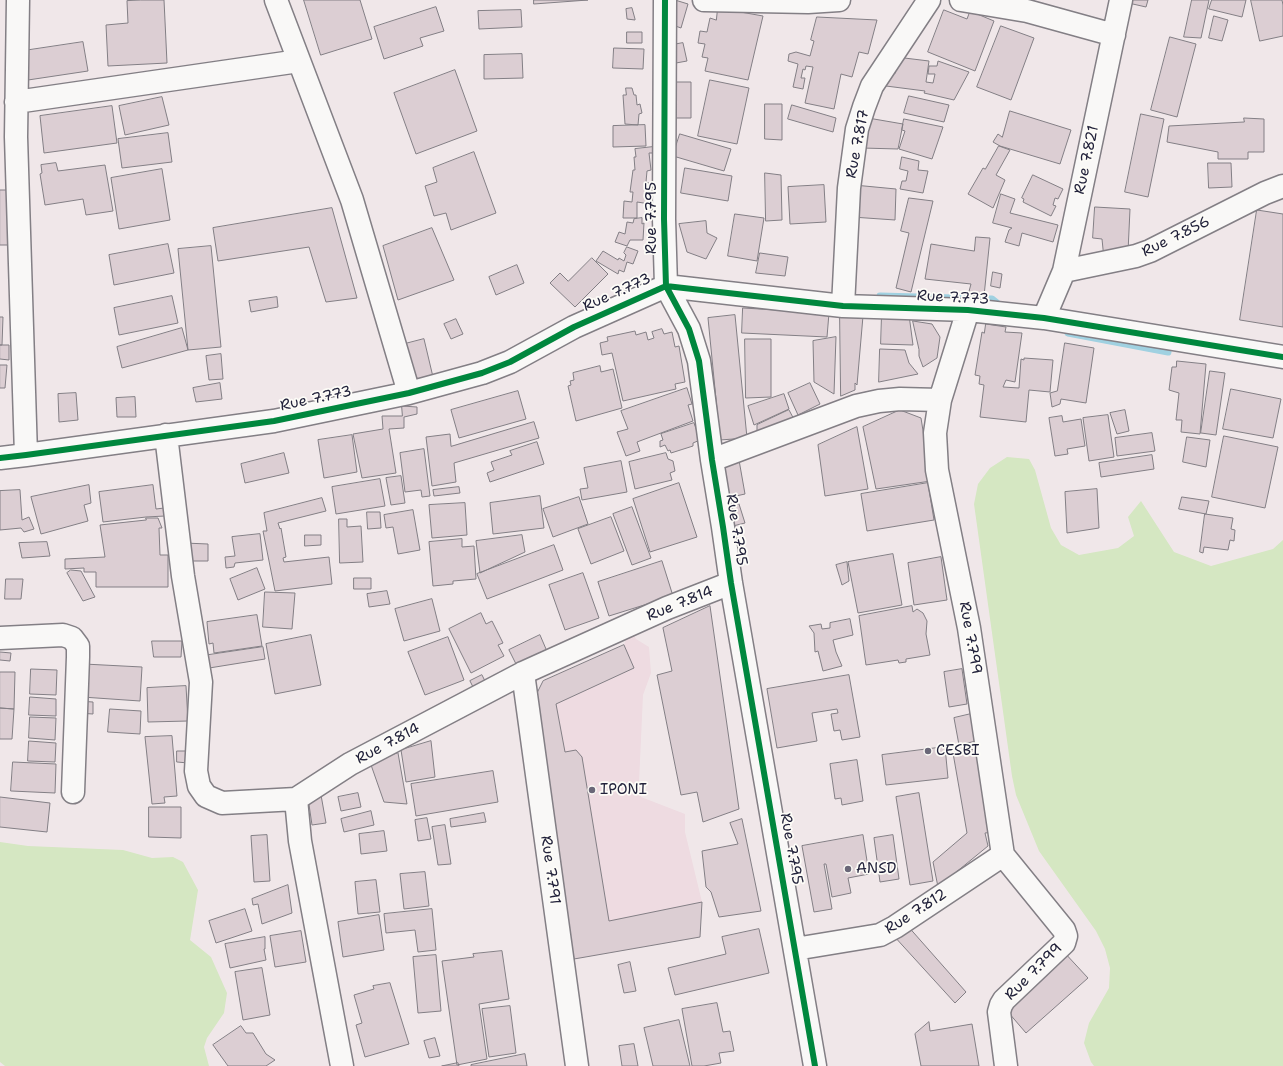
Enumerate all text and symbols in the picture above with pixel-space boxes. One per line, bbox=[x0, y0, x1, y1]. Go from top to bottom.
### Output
street label: Rue 7.817 bbox=[842, 108, 874, 180]
street label: Rue 7.821 bbox=[1071, 124, 1103, 196]
street label: Rue 7.795 bbox=[643, 182, 661, 254]
street label: Rue 7.856 bbox=[1139, 213, 1213, 261]
street label: Rue 7.773 bbox=[580, 270, 654, 316]
street label: Rue 7.773 bbox=[916, 287, 990, 309]
street label: Rue 7.773 bbox=[279, 383, 353, 415]
street label: Rue 7.795 bbox=[721, 493, 751, 567]
street label: Rue 7.814 bbox=[644, 583, 716, 625]
street label: Rue 7.799 bbox=[955, 600, 985, 676]
street label: Rue 7.814 bbox=[353, 720, 423, 768]
place label: CESBI bbox=[936, 742, 980, 760]
marker: CESBI bbox=[923, 746, 933, 756]
place label: IPONI bbox=[600, 781, 647, 799]
marker: IPONI bbox=[587, 785, 597, 795]
street label: Rue 7.795 bbox=[776, 812, 806, 886]
street label: Rue 7.791 bbox=[536, 834, 564, 906]
place label: ANSD bbox=[856, 860, 896, 878]
marker: ANSD bbox=[843, 864, 853, 874]
street label: Rue 7.812 bbox=[882, 885, 950, 939]
street label: Rue 7.799 bbox=[1002, 940, 1066, 1004]

